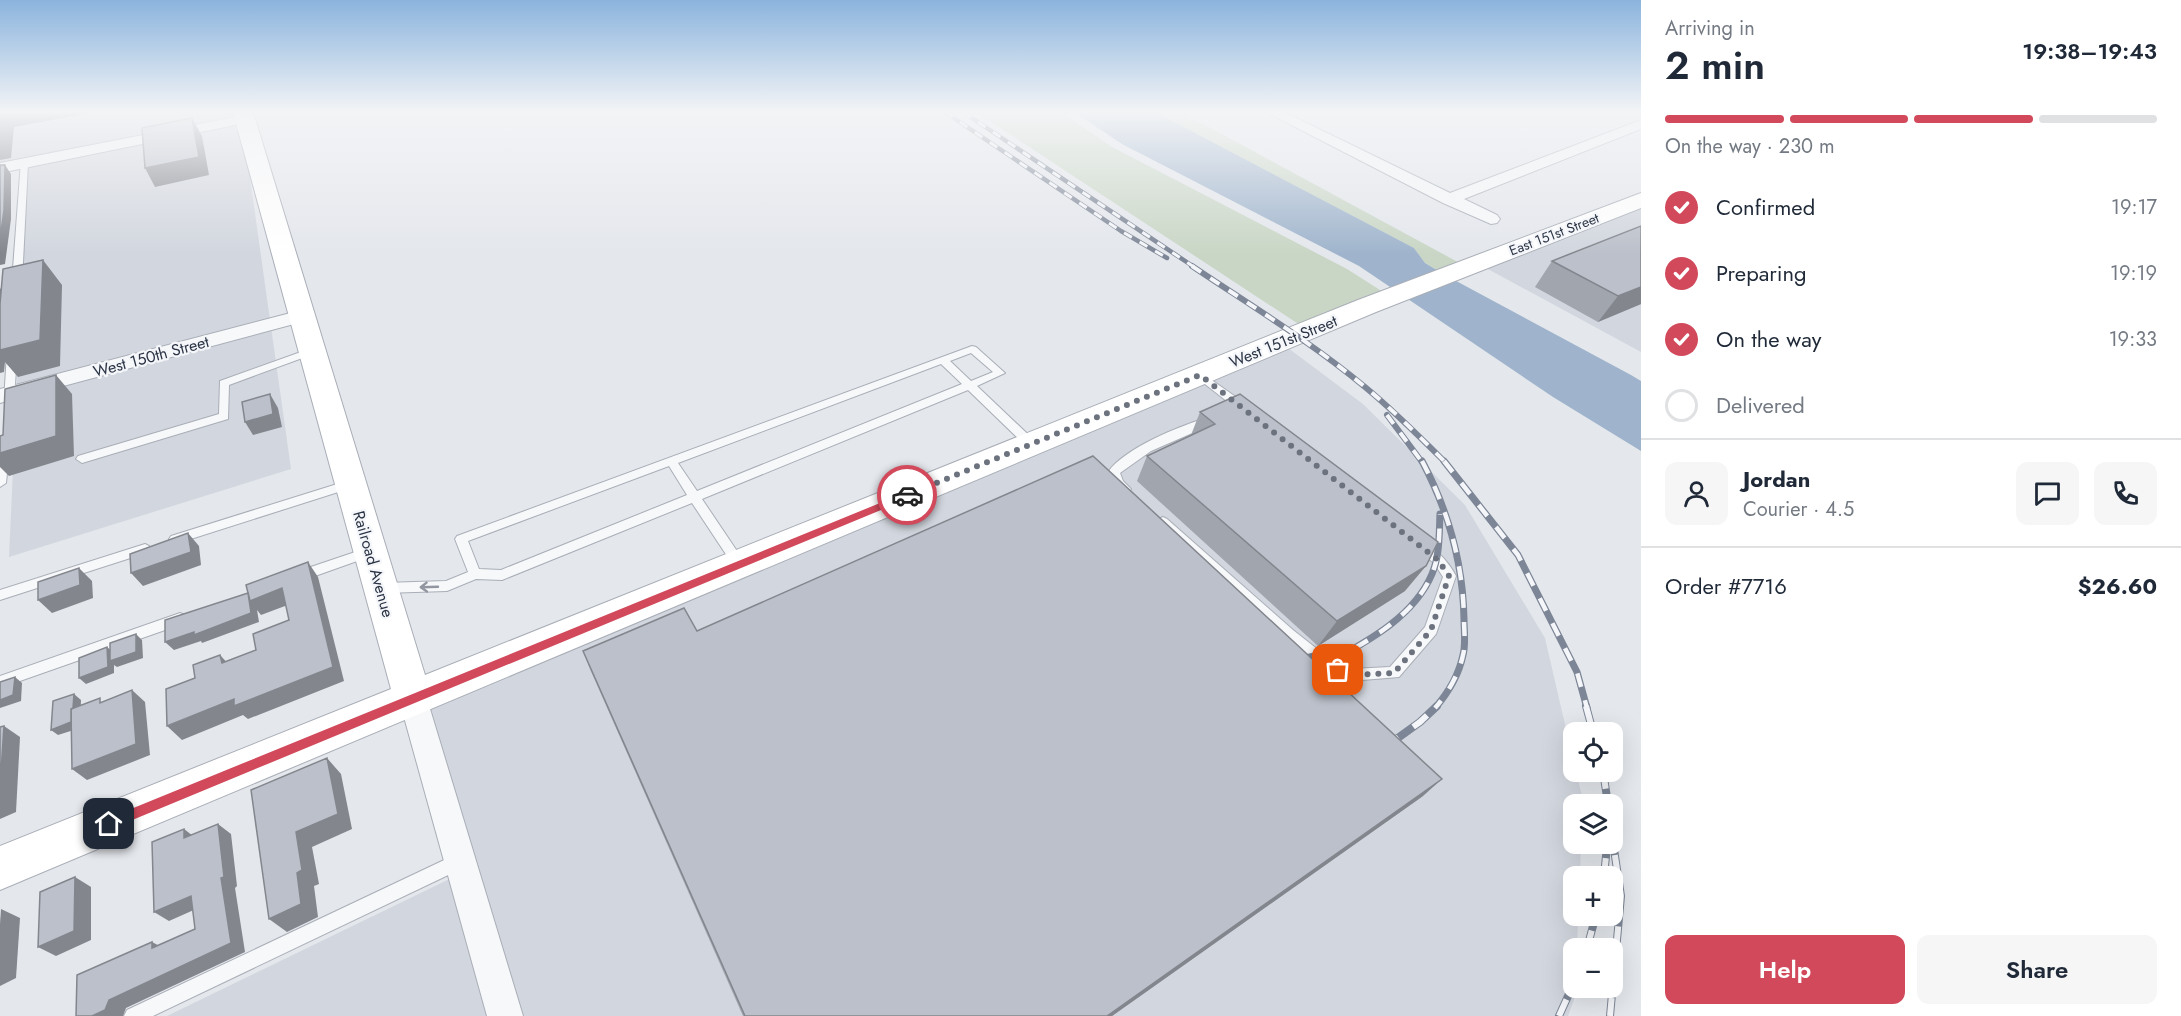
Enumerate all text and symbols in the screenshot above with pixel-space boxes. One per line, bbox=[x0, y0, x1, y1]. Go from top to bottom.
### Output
text: Arriving in bbox=[1665, 14, 1755, 43]
text: 19:38–19:43 bbox=[2022, 35, 2157, 67]
text: 2 min bbox=[1665, 37, 1765, 94]
text: On the way · 230 m bbox=[1665, 132, 1835, 161]
icon: check bbox=[1665, 191, 1698, 224]
text: Confirmed bbox=[1716, 191, 1815, 223]
text: 19:17 bbox=[2111, 193, 2157, 222]
street label: East 151st Street bbox=[1506, 207, 1602, 260]
icon: check bbox=[1665, 257, 1698, 290]
text: Preparing bbox=[1716, 257, 1807, 289]
text: 19:19 bbox=[2110, 259, 2157, 288]
street label: West 151st Street bbox=[1226, 309, 1341, 374]
icon: check bbox=[1665, 323, 1698, 356]
text: On the way bbox=[1716, 323, 1821, 355]
text: 19:33 bbox=[2109, 325, 2157, 354]
street label: West 150th Street bbox=[91, 330, 212, 383]
text: Delivered bbox=[1716, 389, 1805, 421]
button: person bbox=[1665, 462, 1728, 525]
button: chat bbox=[2016, 462, 2079, 525]
button: phone bbox=[2094, 462, 2157, 525]
text: Jordan bbox=[1743, 463, 1810, 495]
courier bbox=[877, 465, 937, 525]
icon: car bbox=[891, 479, 924, 512]
text: Courier · 4.5 bbox=[1743, 495, 1854, 524]
street label: Railroad Avenue bbox=[347, 508, 400, 620]
text: Order #7716 bbox=[1665, 570, 1787, 602]
text: $26.60 bbox=[2078, 570, 2157, 602]
one-way arrow bbox=[420, 581, 440, 592]
pin bbox=[1312, 644, 1363, 695]
icon: bag bbox=[1321, 653, 1354, 686]
map controls bbox=[1563, 722, 1623, 998]
button: locate bbox=[1563, 722, 1623, 782]
button: layers bbox=[1563, 794, 1623, 854]
pin bbox=[83, 798, 134, 849]
icon: home bbox=[92, 807, 125, 840]
button: + bbox=[1563, 866, 1623, 926]
button: Help bbox=[1665, 935, 1905, 1004]
button: Share bbox=[1917, 935, 2157, 1004]
button: − bbox=[1563, 938, 1623, 998]

